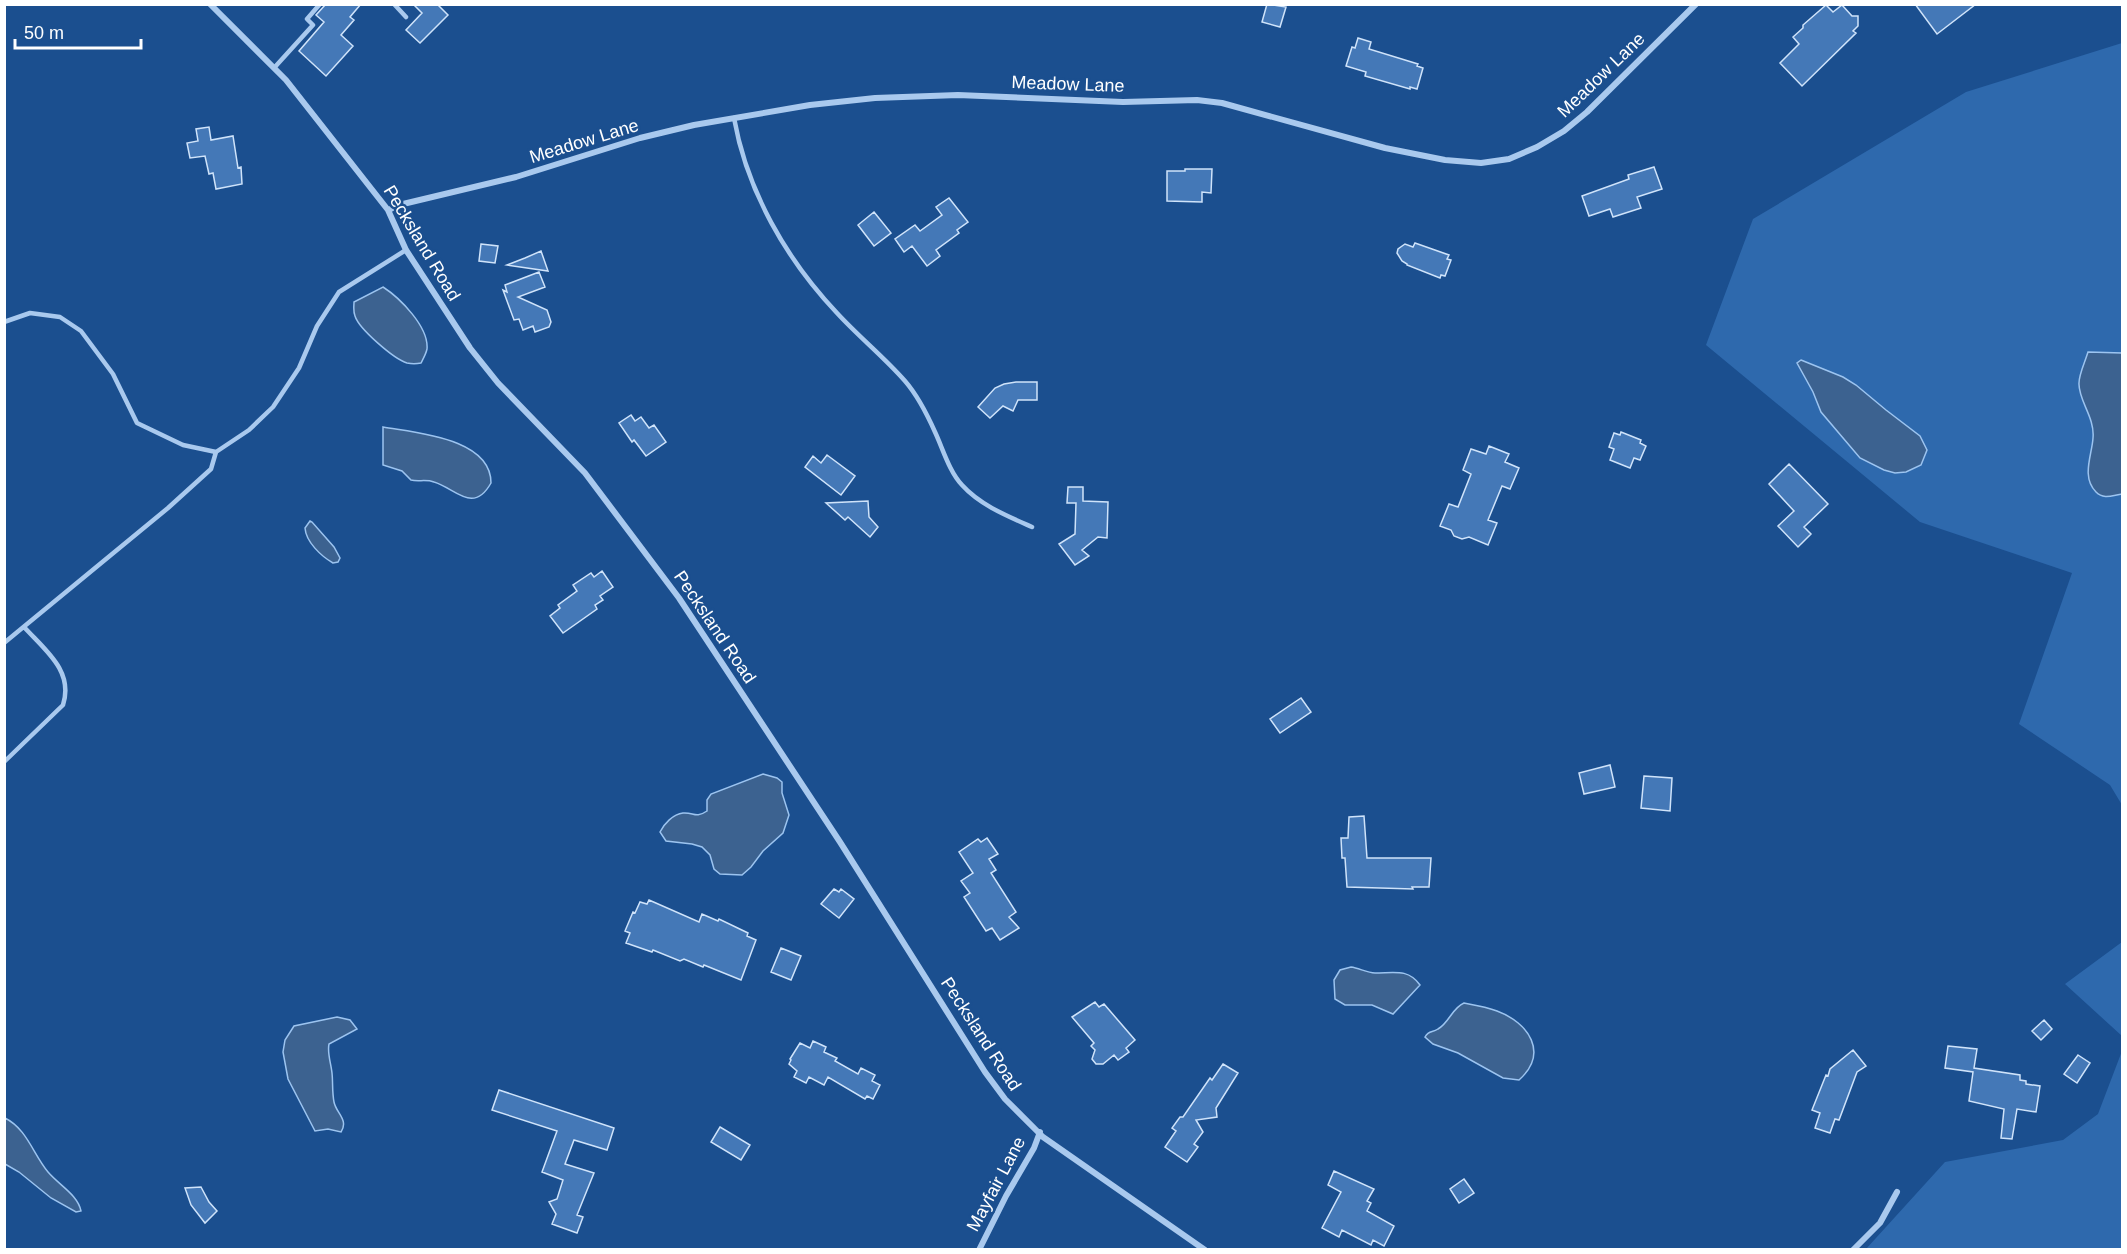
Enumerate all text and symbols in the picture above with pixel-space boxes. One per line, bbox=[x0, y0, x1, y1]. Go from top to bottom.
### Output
scale bar bbox=[15, 12, 141, 50]
text: 50 m bbox=[24, 23, 64, 43]
street label: Meadow Lane bbox=[1553, 29, 1649, 121]
street label: Meadow Lane bbox=[1011, 72, 1125, 96]
street label: Meadow Lane bbox=[527, 115, 641, 167]
street label: Pecksland Road bbox=[380, 182, 464, 304]
street label: Pecksland Road bbox=[670, 567, 760, 687]
street label: Pecksland Road bbox=[937, 974, 1025, 1094]
street label: Mayfair Lane bbox=[963, 1133, 1029, 1235]

